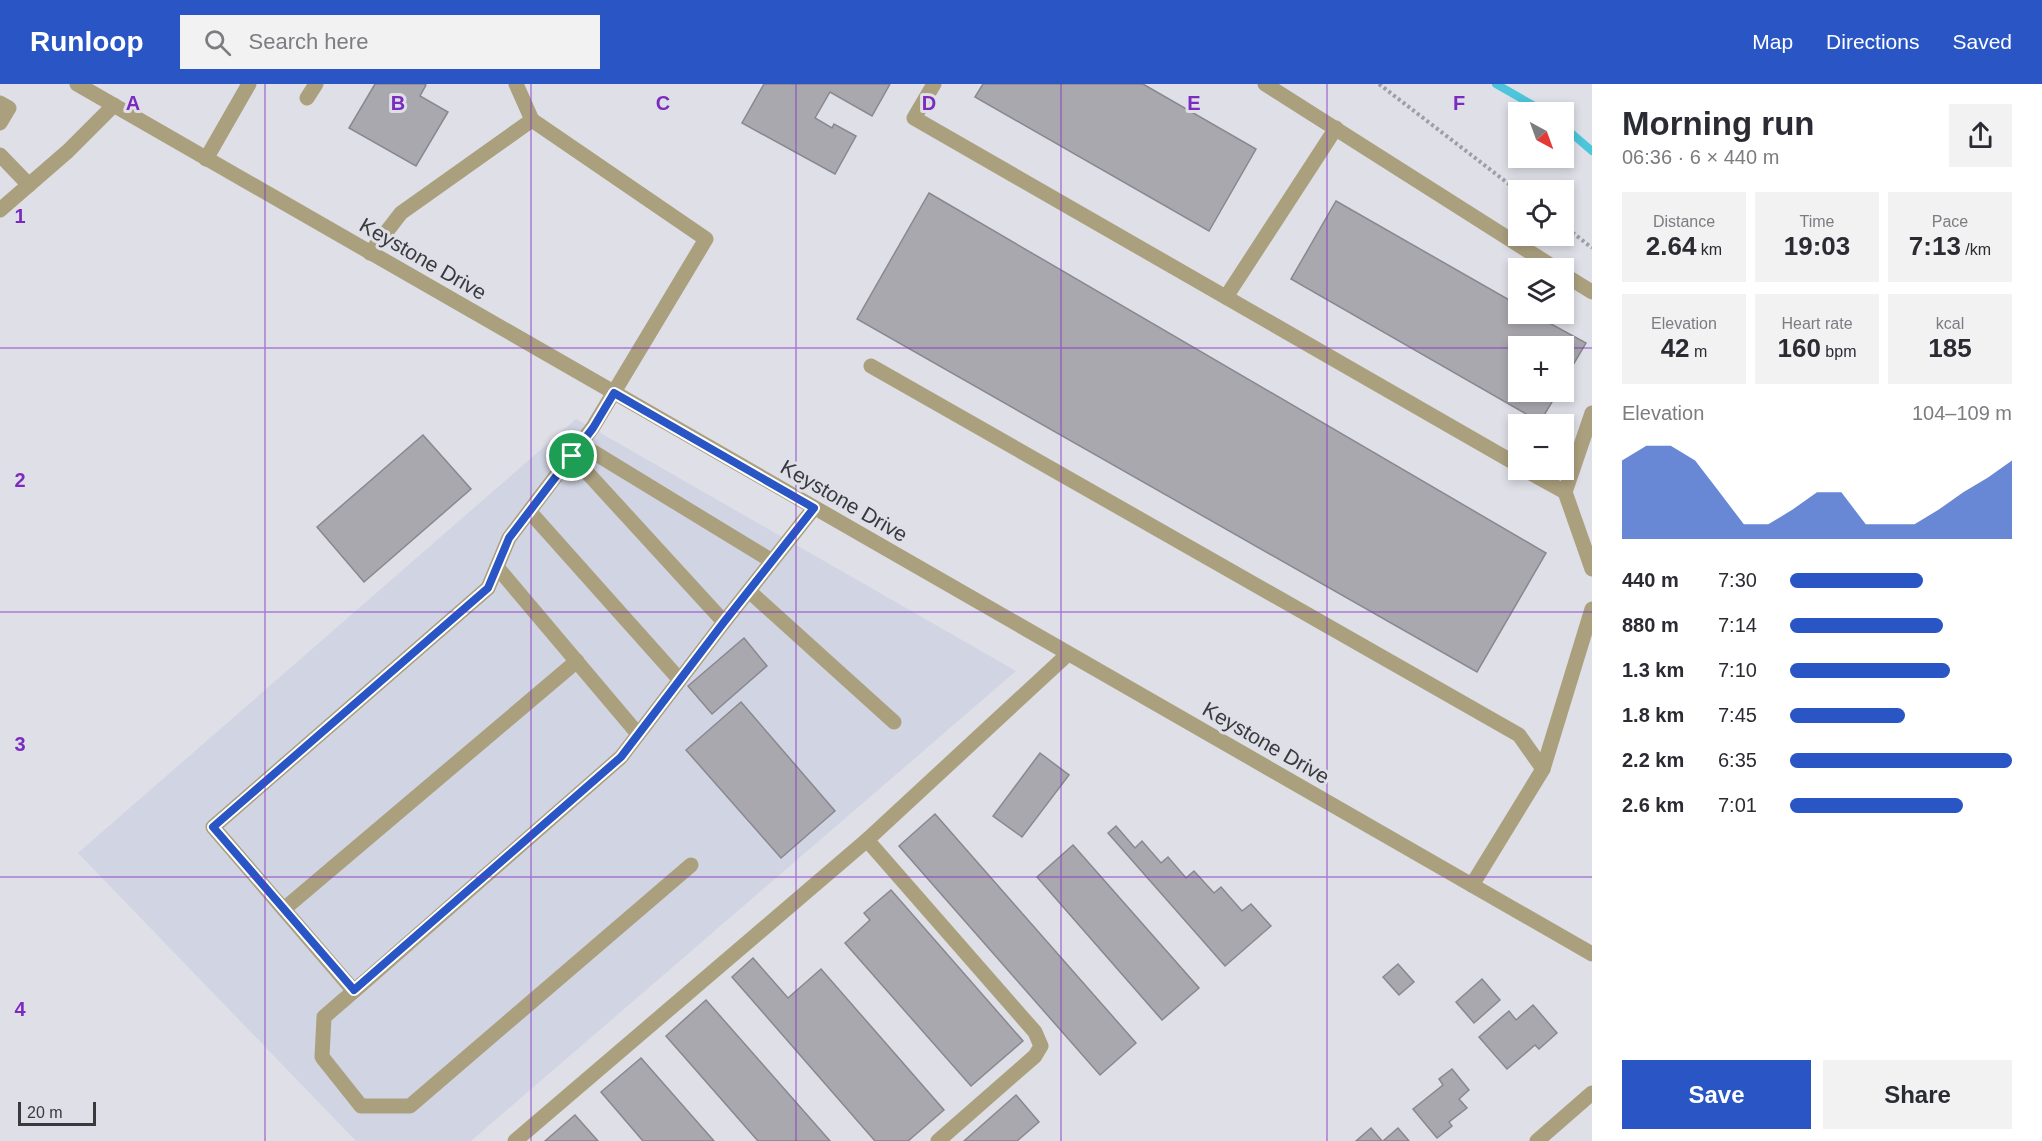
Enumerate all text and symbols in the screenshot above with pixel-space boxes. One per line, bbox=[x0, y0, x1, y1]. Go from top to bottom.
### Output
search box bbox=[180, 15, 600, 69]
text: Runloop bbox=[30, 26, 144, 57]
icon: search bbox=[201, 26, 234, 59]
text: Search here bbox=[249, 29, 368, 54]
text: Map bbox=[1752, 30, 1793, 53]
text: Directions bbox=[1826, 30, 1919, 53]
text: Saved bbox=[1952, 30, 2012, 53]
text: A bbox=[126, 92, 140, 114]
text: B bbox=[391, 92, 405, 114]
text: C bbox=[656, 92, 670, 114]
text: D bbox=[922, 92, 936, 114]
text: E bbox=[1187, 92, 1201, 114]
text: F bbox=[1453, 92, 1465, 114]
north arrow bbox=[1508, 102, 1574, 168]
map controls bbox=[1508, 102, 1574, 480]
button: share bbox=[1949, 104, 2012, 167]
text: Morning run bbox=[1622, 105, 1814, 142]
text: 06:36 · 6 × 440 m bbox=[1622, 146, 1779, 168]
button: locate bbox=[1508, 180, 1574, 246]
text: 1 bbox=[14, 205, 26, 227]
street label: Keystone Drive bbox=[356, 213, 491, 304]
text: Distance bbox=[1653, 213, 1715, 230]
text: Time bbox=[1800, 213, 1834, 230]
text: Pace bbox=[1932, 213, 1968, 230]
text: 2.64 bbox=[1646, 231, 1696, 261]
text: 19:03 bbox=[1784, 231, 1850, 261]
text: 7:13 bbox=[1909, 231, 1961, 261]
text: km bbox=[1696, 241, 1722, 258]
text: /km bbox=[1961, 241, 1991, 258]
button: layers bbox=[1508, 258, 1574, 324]
text: Elevation bbox=[1651, 315, 1717, 332]
text: Heart rate bbox=[1781, 315, 1853, 332]
text: kcal bbox=[1936, 315, 1964, 332]
text: 42 bbox=[1661, 333, 1690, 363]
text: 160 bbox=[1778, 333, 1821, 363]
text: 185 bbox=[1928, 333, 1972, 363]
button: + bbox=[1508, 336, 1574, 402]
text: m bbox=[1690, 343, 1707, 360]
text: bpm bbox=[1821, 343, 1856, 360]
text: Elevation bbox=[1622, 402, 1704, 424]
text: 104–109 m bbox=[1912, 402, 2012, 424]
button: − bbox=[1508, 414, 1574, 480]
pin bbox=[546, 430, 597, 481]
icon: arrive bbox=[555, 439, 588, 472]
street label: Keystone Drive bbox=[777, 455, 912, 546]
text: 2 bbox=[14, 469, 26, 491]
text: 440 m bbox=[1622, 569, 1679, 591]
text: 7:30 bbox=[1718, 569, 1757, 591]
text: 880 m bbox=[1622, 614, 1679, 636]
text: 7:14 bbox=[1718, 614, 1757, 636]
text: 1.3 km bbox=[1622, 659, 1684, 681]
text: 7:10 bbox=[1718, 659, 1757, 681]
street label: Keystone Drive bbox=[1199, 697, 1334, 788]
text: 1.8 km bbox=[1622, 704, 1684, 726]
text: 7:45 bbox=[1718, 704, 1757, 726]
text: 3 bbox=[14, 733, 26, 755]
text: 2.2 km bbox=[1622, 749, 1684, 771]
text: 6:35 bbox=[1718, 749, 1757, 771]
text: 2.6 km bbox=[1622, 794, 1684, 816]
text: 7:01 bbox=[1718, 794, 1757, 816]
text: 4 bbox=[14, 998, 26, 1020]
button: Save bbox=[1622, 1060, 1811, 1129]
button: Share bbox=[1823, 1060, 2012, 1129]
scale bar bbox=[18, 1099, 96, 1126]
text: 20 m bbox=[27, 1104, 63, 1121]

